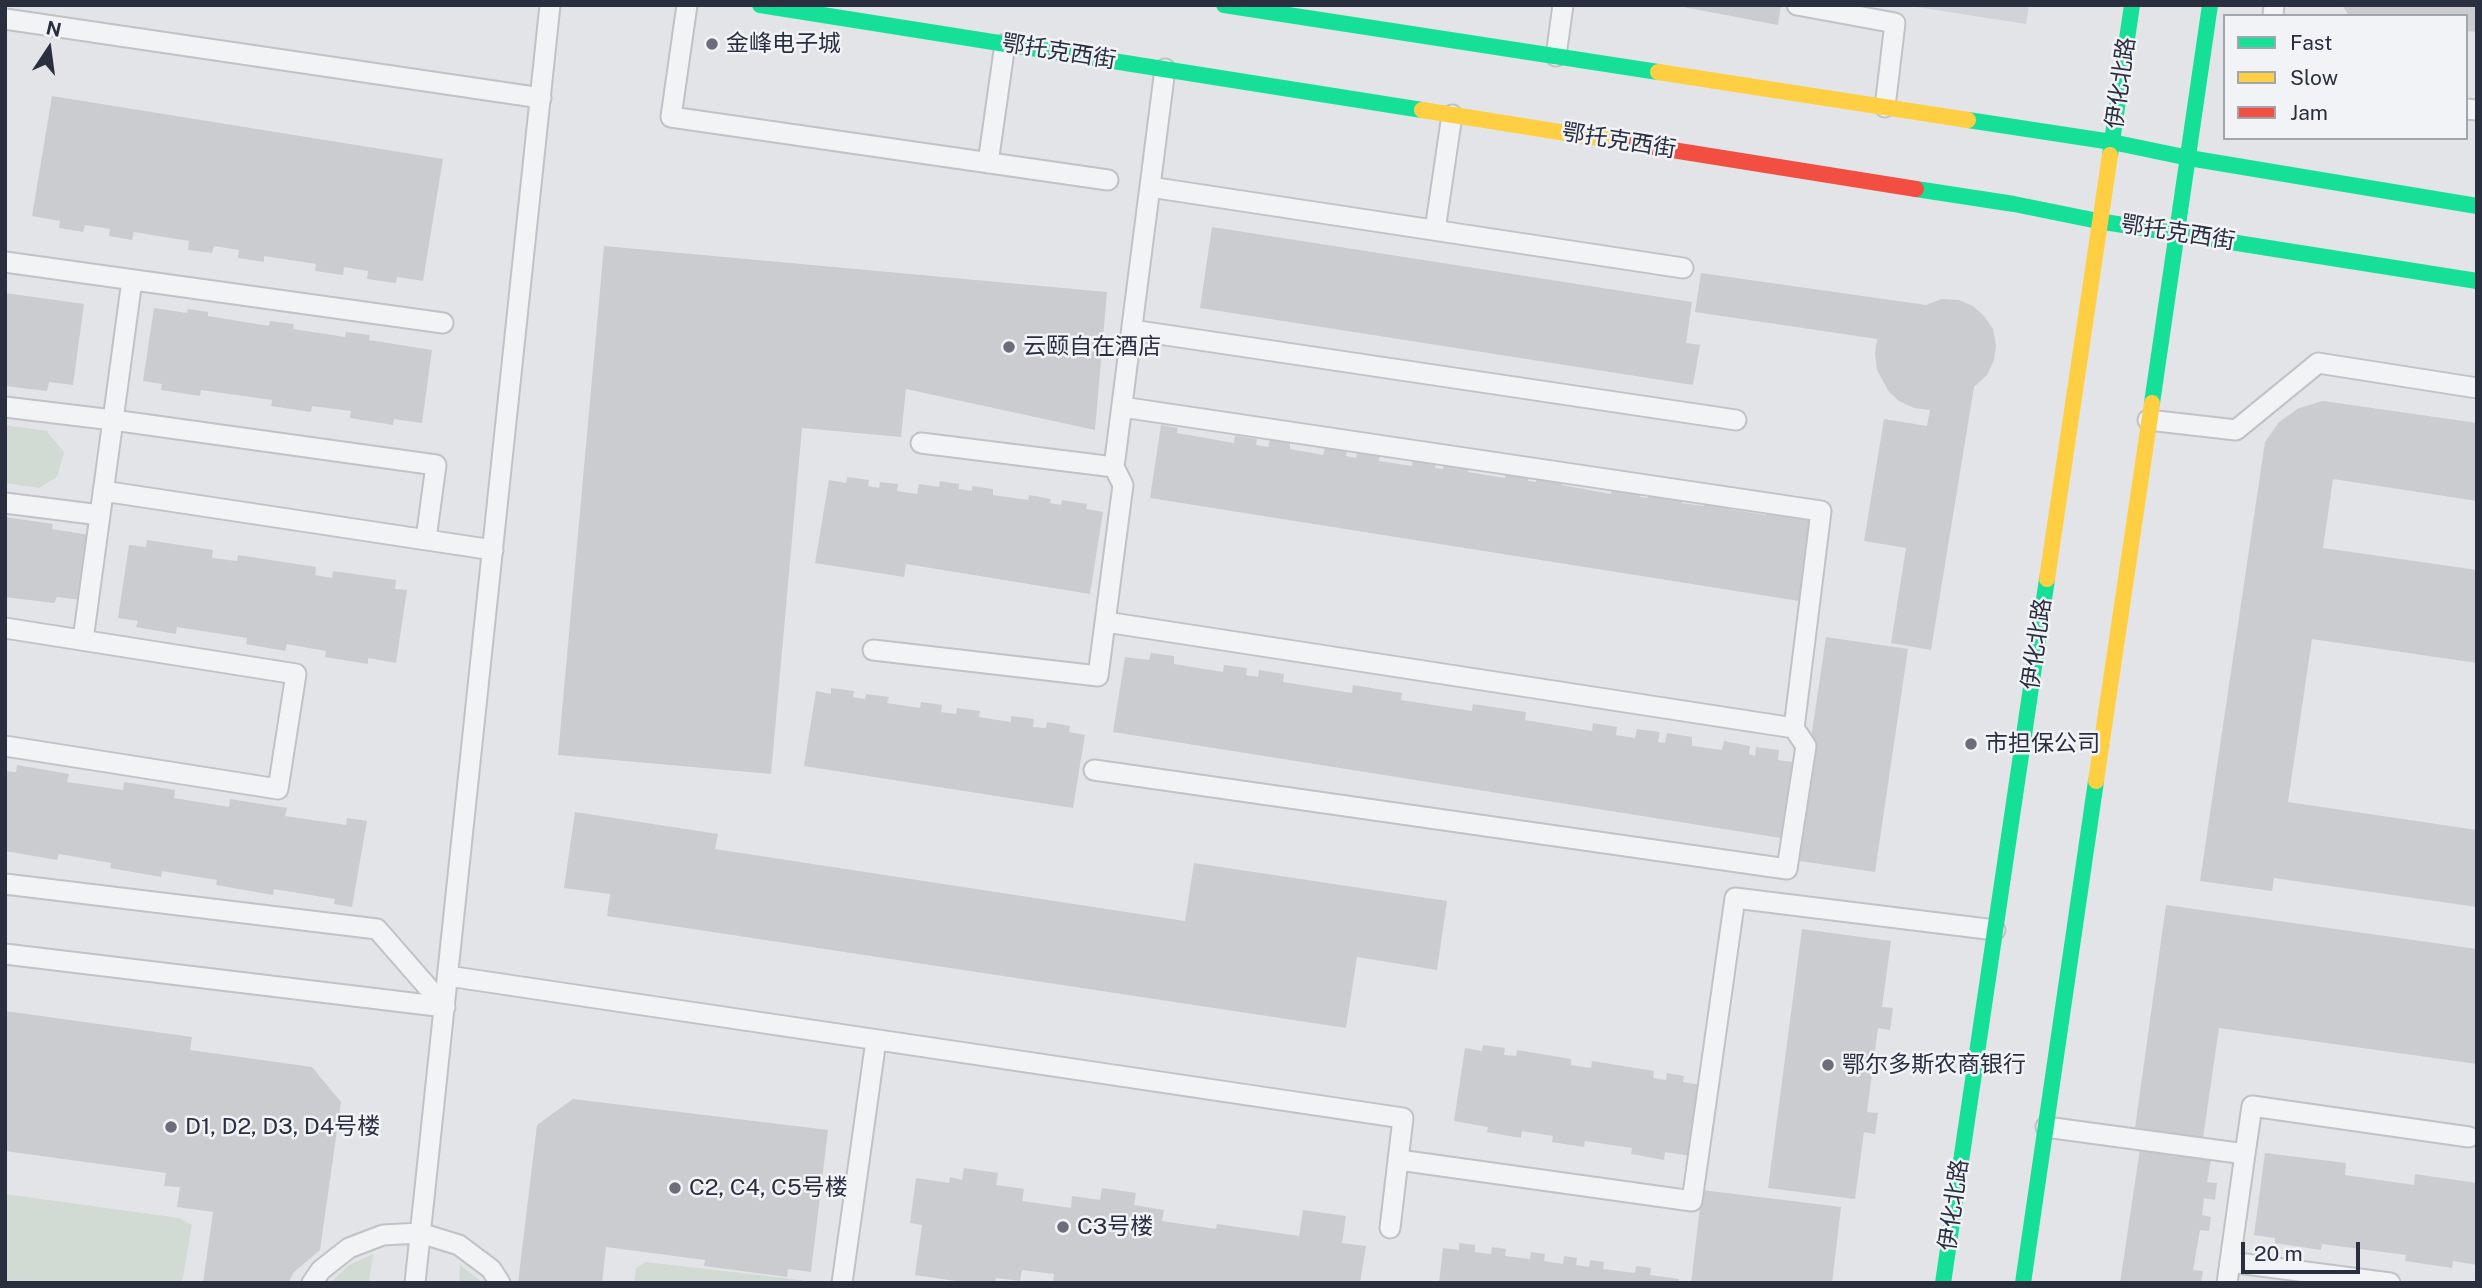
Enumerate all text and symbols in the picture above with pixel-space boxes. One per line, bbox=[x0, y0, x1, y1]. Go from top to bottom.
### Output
north arrow bbox=[14, 14, 84, 84]
legend bbox=[2223, 14, 2468, 140]
text: N bbox=[44, 16, 63, 41]
street label: 鄂托克西街 bbox=[1000, 29, 1118, 75]
place label: 金峰电子城 bbox=[726, 30, 841, 58]
text: Fast bbox=[2290, 30, 2332, 55]
marker: 金峰电子城 bbox=[704, 36, 720, 52]
street label: 伊化北路 bbox=[2101, 36, 2141, 130]
text: Slow bbox=[2290, 65, 2338, 90]
text: Jam bbox=[2290, 100, 2328, 125]
street label: 鄂托克西街 bbox=[1560, 118, 1678, 164]
street label: 鄂托克西街 bbox=[2119, 210, 2237, 256]
place label: 云颐自在酒店 bbox=[1023, 333, 1161, 361]
marker: 云颐自在酒店 bbox=[1001, 339, 1017, 355]
street label: 伊化北路 bbox=[2017, 597, 2057, 691]
place label: 市担保公司 bbox=[1985, 730, 2100, 758]
marker: 市担保公司 bbox=[1963, 736, 1979, 752]
place label: 鄂尔多斯农商银行 bbox=[1842, 1051, 2026, 1079]
marker: 鄂尔多斯农商银行 bbox=[1820, 1057, 1836, 1073]
place label: D1, D2, D3, D4号楼 bbox=[185, 1113, 380, 1141]
marker: D1, D2, D3, D4号楼 bbox=[163, 1119, 179, 1135]
street label: 伊化北路 bbox=[1934, 1158, 1974, 1252]
place label: C2, C4, C5号楼 bbox=[689, 1174, 848, 1202]
marker: C2, C4, C5号楼 bbox=[667, 1180, 683, 1196]
place label: C3号楼 bbox=[1077, 1213, 1153, 1241]
marker: C3号楼 bbox=[1055, 1219, 1071, 1235]
scale bar bbox=[2244, 1228, 2363, 1272]
text: 20 m bbox=[2254, 1241, 2303, 1266]

